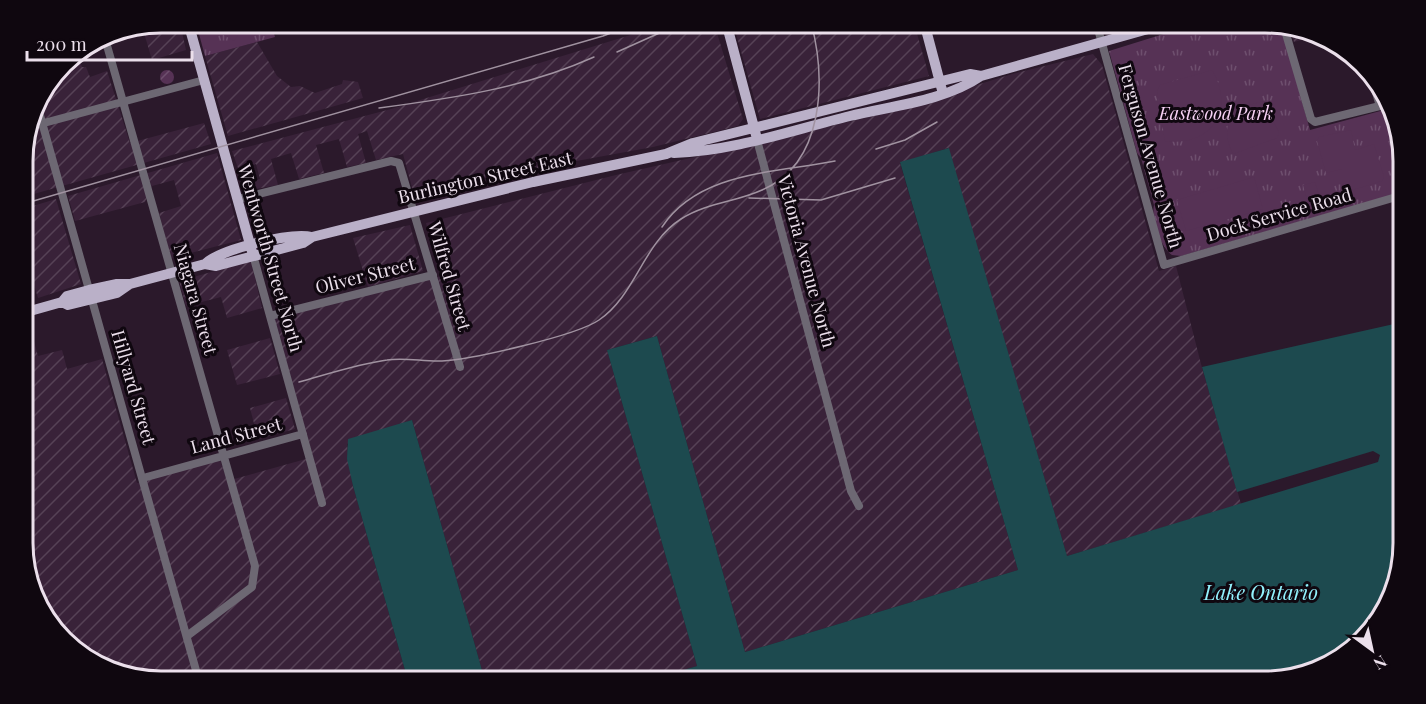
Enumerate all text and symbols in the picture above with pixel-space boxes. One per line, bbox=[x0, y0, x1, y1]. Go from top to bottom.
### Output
scale bar bbox=[27, 24, 192, 62]
text: 200 m bbox=[36, 32, 87, 56]
street label: Ferguson Avenue North bbox=[1113, 61, 1189, 251]
park label: Eastwood Park bbox=[1158, 101, 1273, 125]
street label: Burlington Street East bbox=[396, 145, 575, 209]
street label: Wentworth Street North bbox=[232, 160, 309, 355]
street label: Victoria Avenue North bbox=[772, 171, 842, 351]
street label: Dock Service Road bbox=[1204, 182, 1355, 246]
street label: Wilfred Street bbox=[423, 218, 477, 334]
street label: Niagara Street bbox=[169, 241, 223, 358]
street label: Oliver Street bbox=[313, 251, 418, 299]
street label: Hillyard Street bbox=[106, 327, 162, 448]
street label: Land Street bbox=[188, 411, 285, 459]
water label: Lake Ontario bbox=[1203, 578, 1318, 605]
north arrow bbox=[1342, 620, 1402, 680]
text: N bbox=[1370, 651, 1391, 675]

